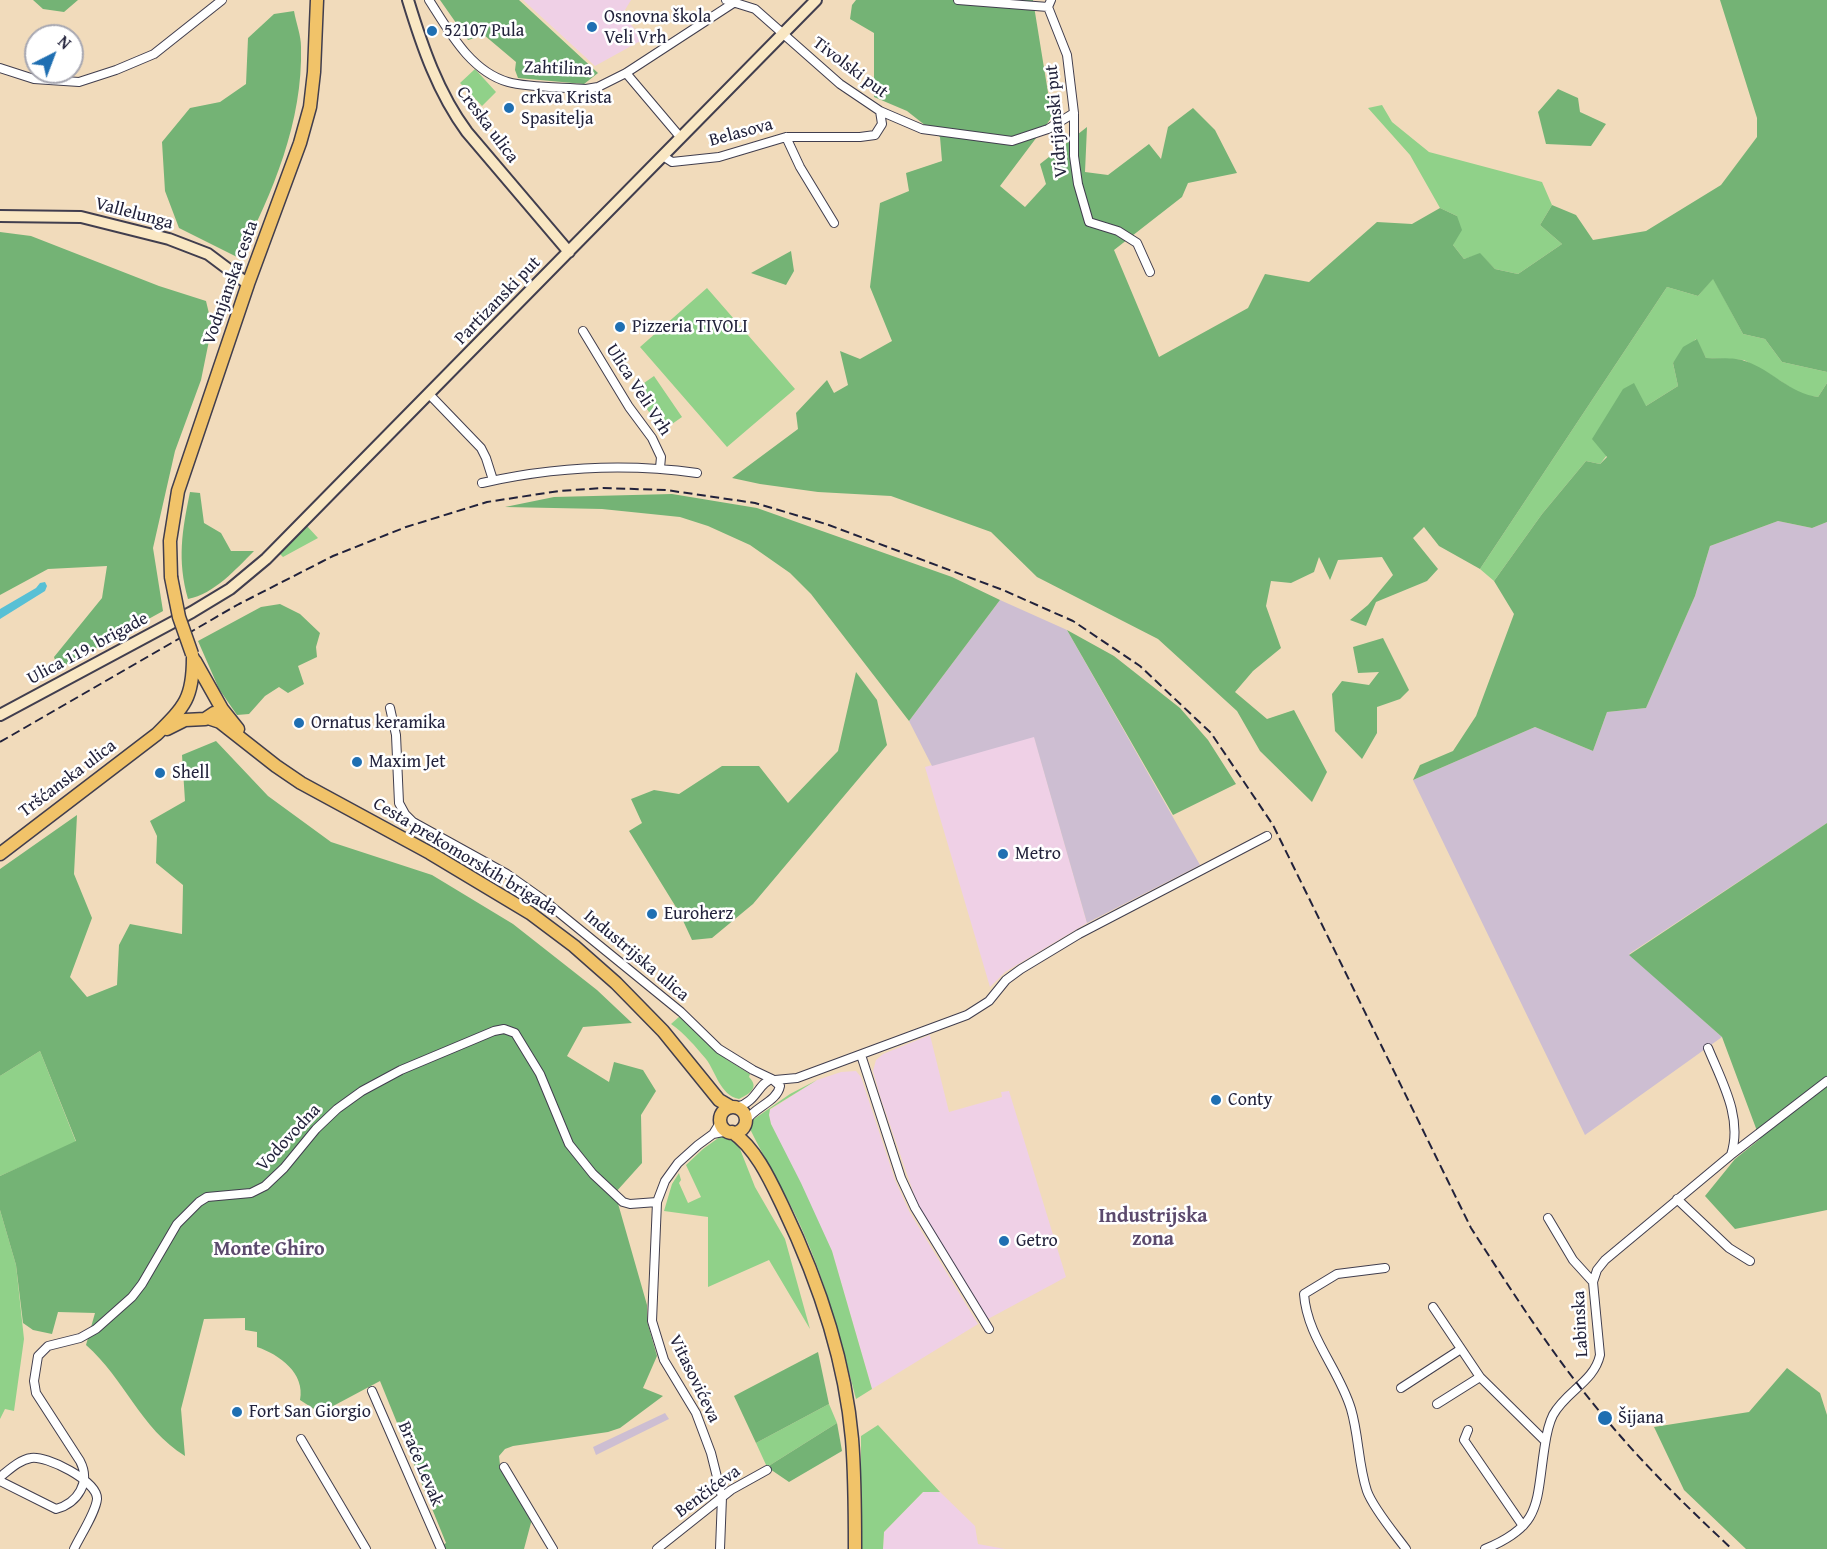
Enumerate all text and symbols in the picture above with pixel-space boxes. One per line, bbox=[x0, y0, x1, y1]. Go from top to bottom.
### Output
place label: Osnovna škola Veli Vrh bbox=[604, 6, 711, 48]
place label: 52107 Pula bbox=[444, 20, 524, 42]
marker: Osnovna škola Veli Vrh bbox=[585, 20, 599, 34]
north arrow bbox=[24, 24, 84, 84]
marker: 52107 Pula bbox=[425, 24, 439, 38]
text: N bbox=[53, 30, 77, 55]
street label: Tivolski put bbox=[808, 33, 892, 103]
street label: Zahtilina bbox=[523, 57, 593, 81]
street label: Vidrijanski put bbox=[1041, 64, 1073, 178]
street label: Creska ulica bbox=[451, 82, 523, 168]
place label: crkva Krista Spasitelja bbox=[521, 87, 612, 130]
marker: crkva Krista Spasitelja bbox=[502, 101, 516, 115]
street label: Belasova bbox=[707, 114, 775, 152]
street label: Vallelunga bbox=[92, 193, 176, 235]
street label: Vodnjanska cesta bbox=[199, 218, 263, 348]
street label: Partizanski put bbox=[450, 252, 546, 350]
place label: Pizzeria TIVOLI bbox=[632, 316, 748, 338]
marker: Pizzeria TIVOLI bbox=[613, 320, 627, 334]
street label: Ulica Veli Vrh bbox=[600, 340, 676, 440]
street label: Ulica 119. brigade bbox=[24, 608, 152, 690]
place label: Ornatus keramika bbox=[311, 712, 446, 734]
marker: Ornatus keramika bbox=[292, 716, 306, 730]
street label: Tršćanska ulica bbox=[15, 735, 121, 823]
place label: Maxim Jet bbox=[369, 751, 446, 773]
marker: Maxim Jet bbox=[350, 755, 364, 769]
place label: Shell bbox=[172, 762, 209, 784]
marker: Shell bbox=[153, 766, 167, 780]
street label: Cesta prekomorskih brigada bbox=[369, 793, 561, 921]
place label: Metro bbox=[1015, 843, 1061, 865]
marker: Metro bbox=[996, 847, 1010, 861]
place label: Euroherz bbox=[664, 903, 733, 925]
street label: Industrijska ulica bbox=[579, 906, 693, 1006]
marker: Euroherz bbox=[645, 907, 659, 921]
place label: Conty bbox=[1228, 1089, 1272, 1111]
marker: Conty bbox=[1209, 1093, 1223, 1107]
street label: Vodovodna bbox=[252, 1100, 326, 1176]
district label: Industrijska zona bbox=[1098, 1205, 1208, 1252]
place label: Getro bbox=[1016, 1230, 1058, 1252]
marker: Getro bbox=[997, 1234, 1011, 1248]
district label: Monte Ghiro bbox=[213, 1238, 325, 1262]
street label: Labinska bbox=[1568, 1290, 1594, 1358]
street label: Vitasovićeva bbox=[663, 1331, 725, 1427]
place label: Fort San Giorgio bbox=[249, 1401, 371, 1423]
marker: Fort San Giorgio bbox=[230, 1405, 244, 1419]
place label: Šijana bbox=[1618, 1407, 1664, 1429]
marker: Šijana bbox=[1596, 1409, 1614, 1427]
street label: Braće Levak bbox=[393, 1418, 447, 1510]
street label: Benčićeva bbox=[671, 1461, 745, 1523]

